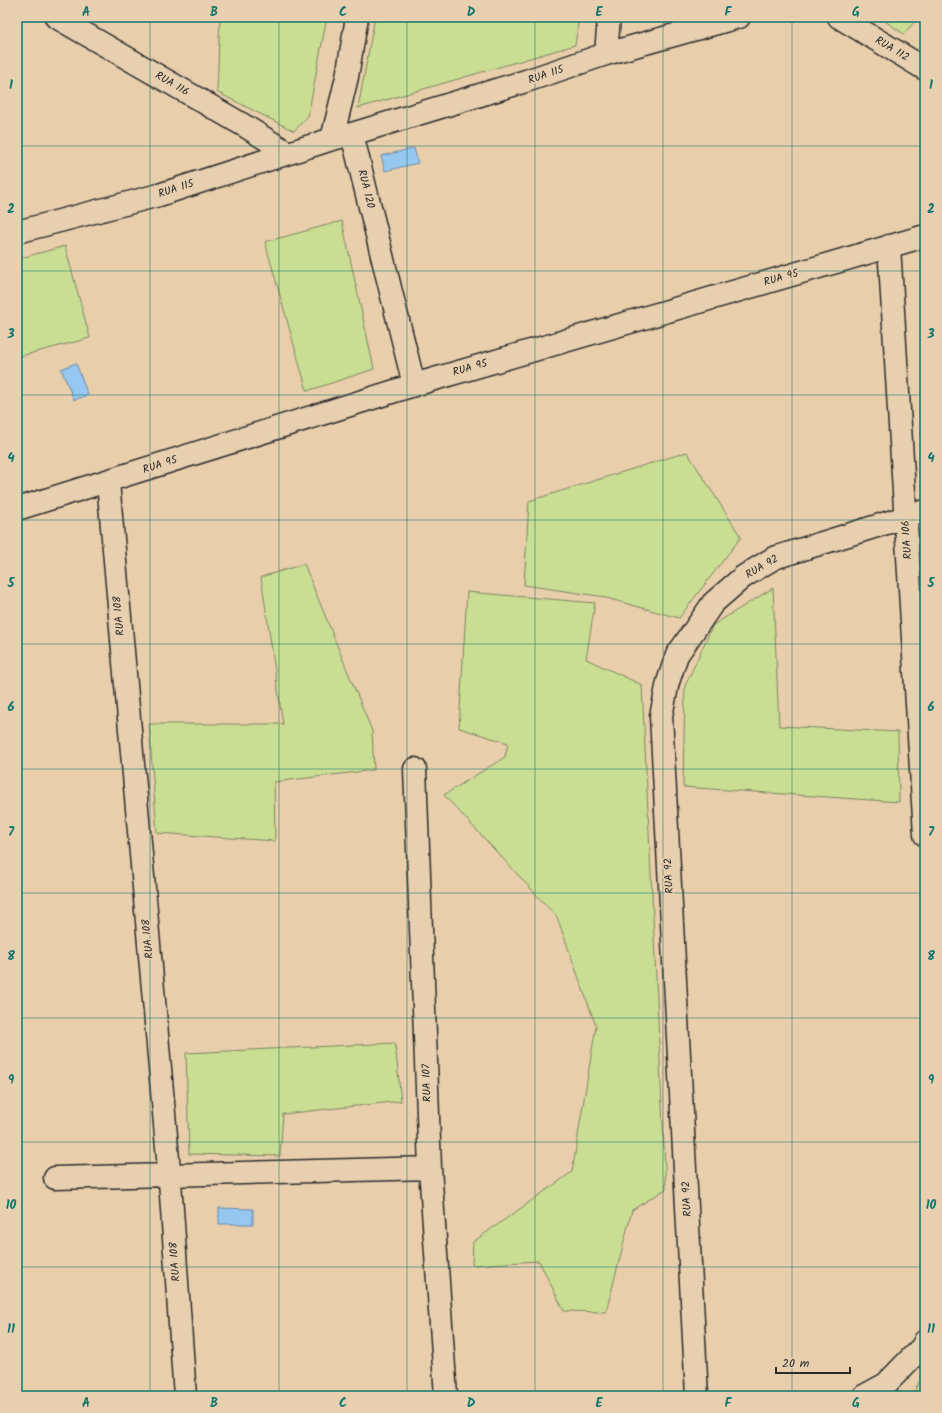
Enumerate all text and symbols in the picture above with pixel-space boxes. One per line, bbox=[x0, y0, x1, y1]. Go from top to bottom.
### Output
text: A bbox=[82, 2, 90, 23]
text: B bbox=[210, 2, 218, 23]
text: C bbox=[339, 2, 347, 23]
text: D bbox=[467, 2, 476, 23]
text: E bbox=[595, 2, 603, 23]
text: F bbox=[724, 2, 732, 23]
text: G bbox=[852, 2, 860, 23]
street label: RUA 112 bbox=[871, 32, 913, 66]
street label: RUA 115 bbox=[526, 60, 567, 90]
street label: RUA 116 bbox=[151, 67, 193, 101]
text: 1 bbox=[9, 75, 13, 96]
text: 1 bbox=[929, 75, 933, 96]
street label: RUA 120 bbox=[352, 168, 380, 211]
street label: RUA 115 bbox=[156, 174, 197, 203]
text: 2 bbox=[7, 199, 15, 220]
text: 2 bbox=[927, 199, 935, 220]
street label: RUA 95 bbox=[762, 264, 802, 292]
text: 3 bbox=[6, 324, 15, 345]
text: 3 bbox=[926, 324, 935, 345]
street label: RUA 95 bbox=[451, 354, 491, 382]
text: 4 bbox=[7, 448, 15, 469]
text: 4 bbox=[927, 448, 935, 469]
street label: RUA 95 bbox=[140, 451, 181, 479]
street label: RUA 106 bbox=[897, 520, 917, 560]
street label: RUA 92 bbox=[742, 550, 782, 584]
text: 5 bbox=[7, 573, 16, 594]
text: 5 bbox=[927, 573, 936, 594]
street label: RUA 108 bbox=[108, 595, 130, 637]
text: 6 bbox=[7, 697, 15, 718]
text: 6 bbox=[927, 697, 935, 718]
text: 7 bbox=[8, 822, 15, 843]
text: 7 bbox=[928, 822, 935, 843]
street label: RUA 92 bbox=[659, 858, 679, 894]
street label: RUA 108 bbox=[137, 918, 159, 960]
text: 8 bbox=[7, 946, 15, 967]
text: 8 bbox=[927, 946, 935, 967]
street label: RUA 107 bbox=[417, 1063, 437, 1102]
text: 9 bbox=[8, 1070, 15, 1091]
text: 9 bbox=[928, 1070, 935, 1091]
street label: RUA 92 bbox=[677, 1181, 697, 1217]
text: 10 bbox=[6, 1195, 17, 1216]
text: 10 bbox=[926, 1195, 937, 1216]
street label: RUA 108 bbox=[165, 1241, 185, 1282]
text: 11 bbox=[7, 1319, 15, 1340]
text: 11 bbox=[927, 1319, 935, 1340]
scale bar bbox=[776, 1349, 850, 1375]
text: 20 m bbox=[782, 1354, 810, 1373]
text: A bbox=[82, 1393, 90, 1413]
text: B bbox=[210, 1393, 218, 1413]
text: C bbox=[339, 1393, 347, 1413]
text: D bbox=[467, 1393, 476, 1413]
text: E bbox=[595, 1393, 603, 1413]
text: F bbox=[724, 1393, 732, 1413]
text: G bbox=[852, 1393, 860, 1413]

